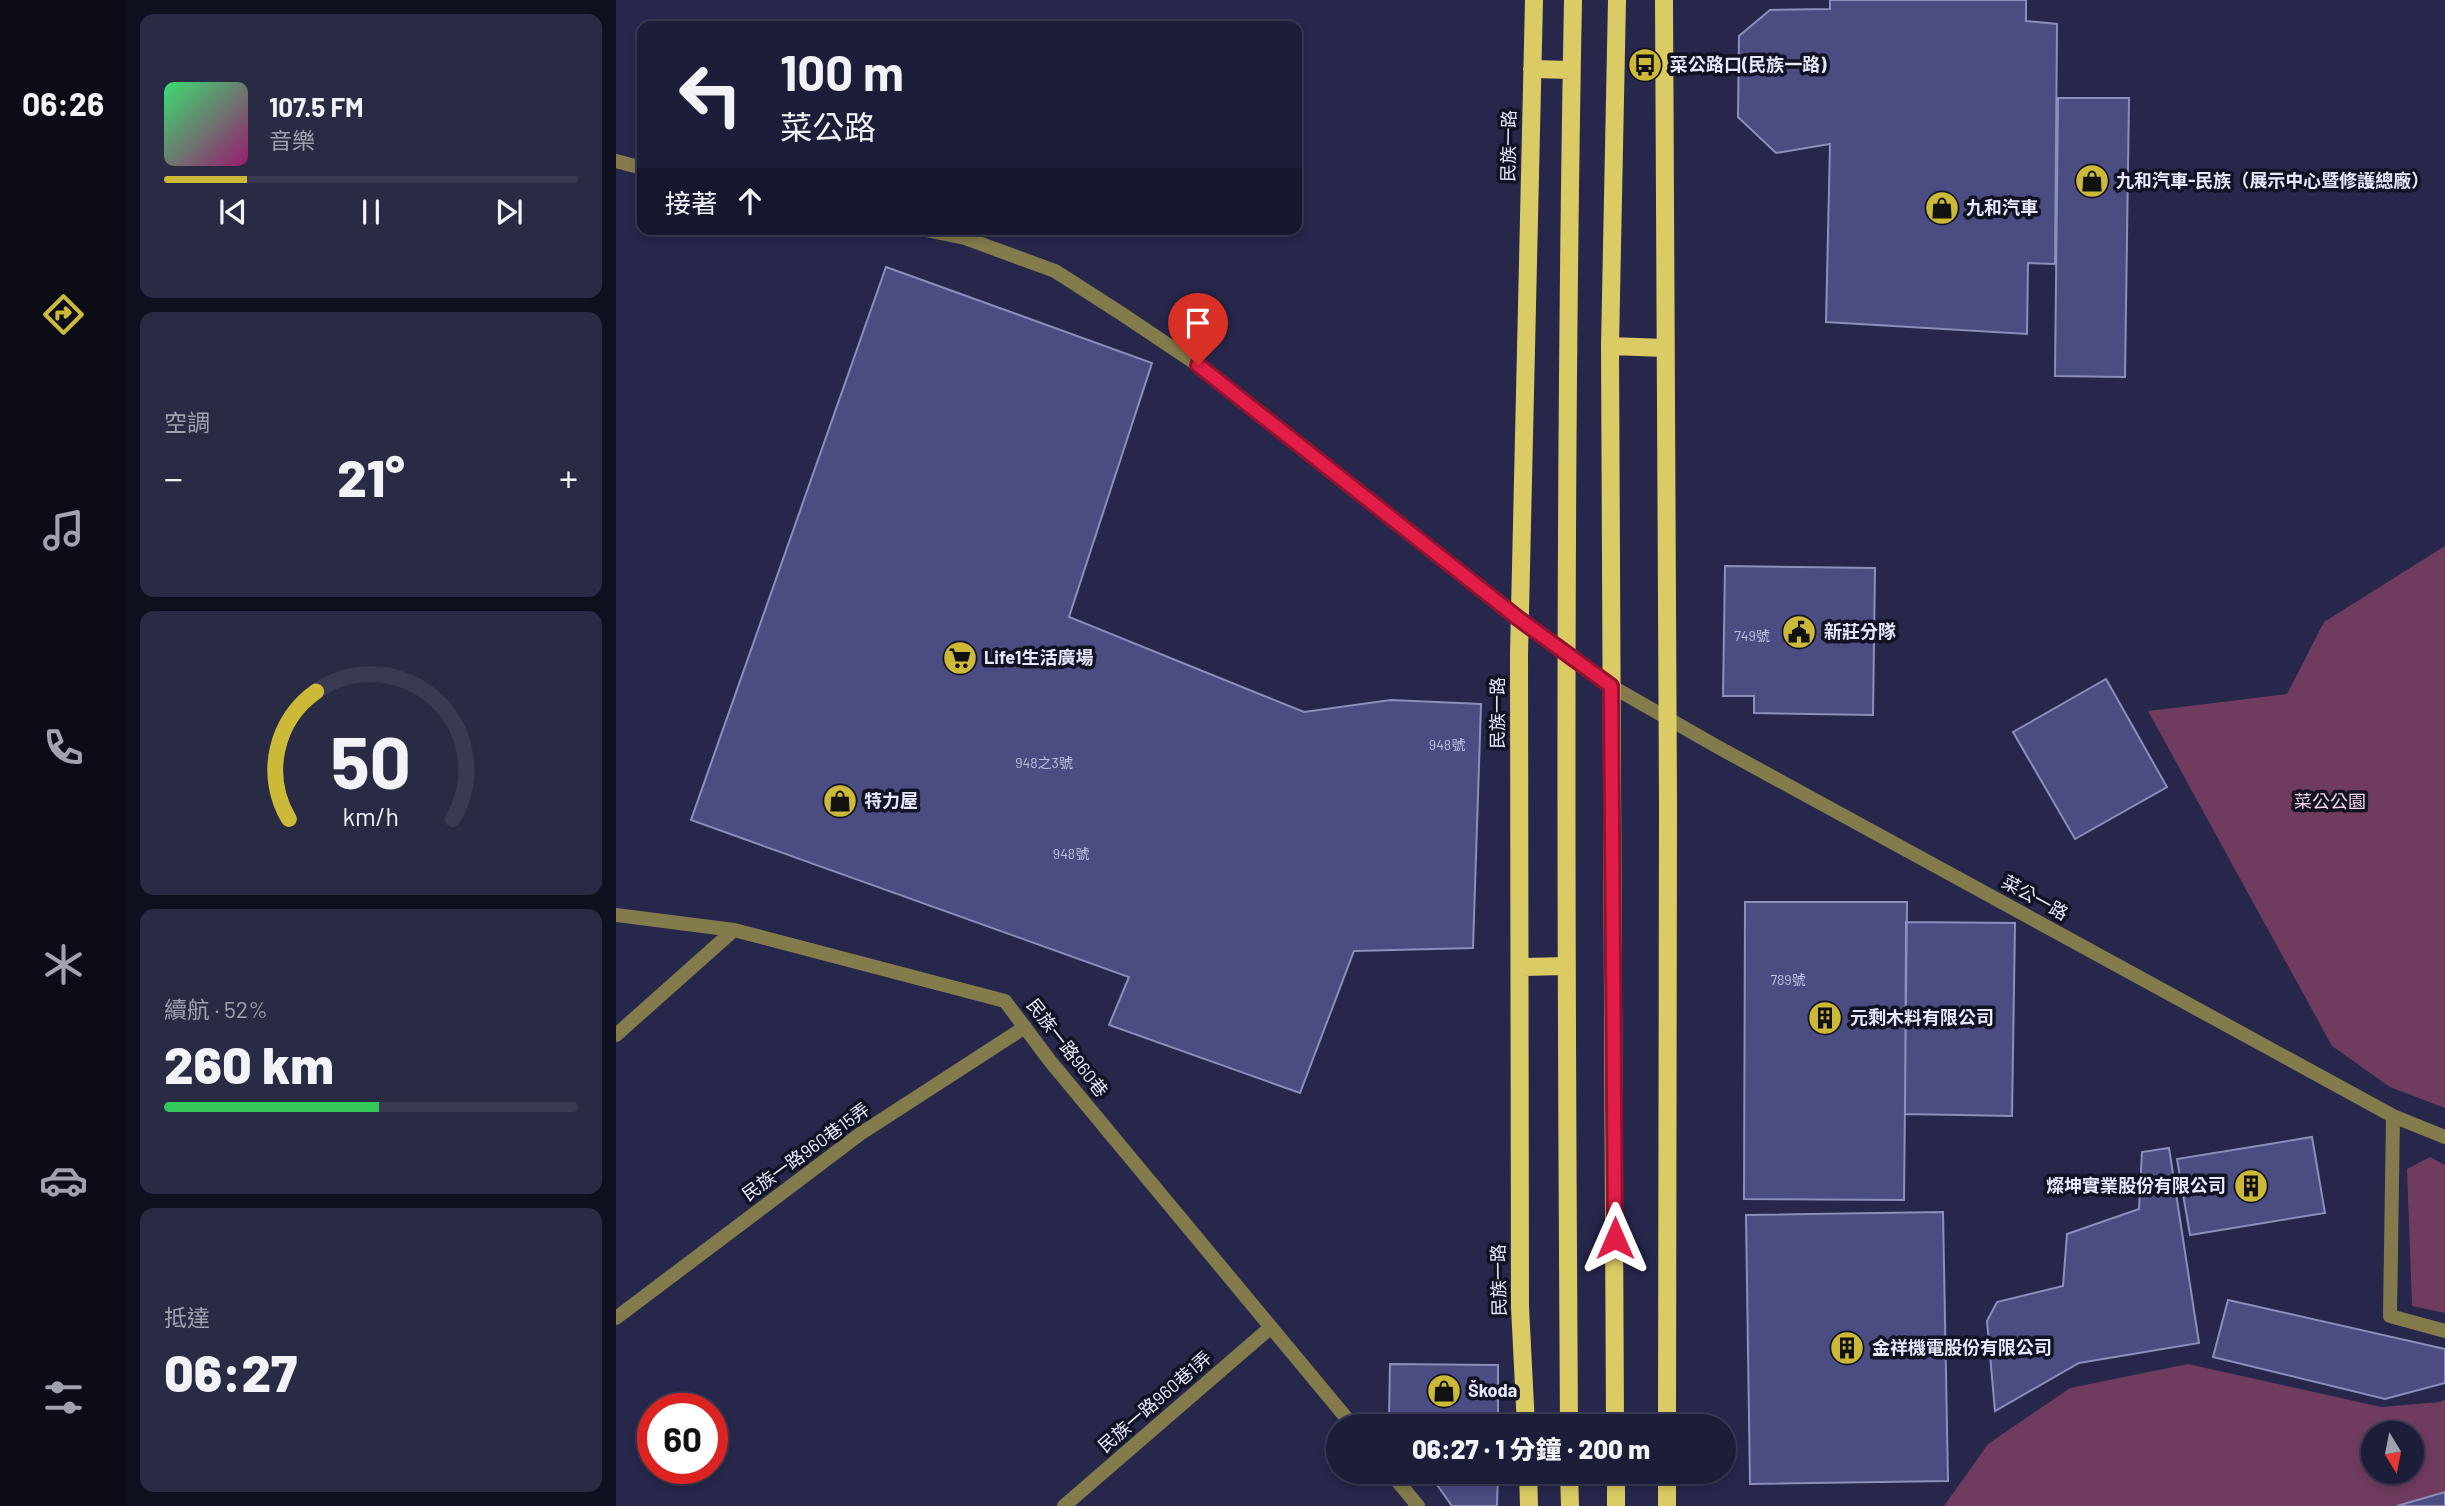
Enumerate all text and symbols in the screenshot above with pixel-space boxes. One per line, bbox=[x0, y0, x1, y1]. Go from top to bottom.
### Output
text: 100 m bbox=[780, 42, 904, 101]
bus stop icon: 菜公路口(民族一路) bbox=[1626, 46, 1664, 84]
icon: left bbox=[665, 49, 756, 140]
place label: 菜公路口(民族一路) bbox=[1670, 53, 1827, 75]
text: 06:26 bbox=[22, 84, 104, 122]
text: 107.5 FM bbox=[269, 91, 364, 122]
text: 菜公路 bbox=[780, 107, 876, 145]
street label: 民族一路 bbox=[1496, 110, 1520, 182]
text: 音樂 bbox=[269, 126, 315, 154]
shop icon: 九和汽車-民族（展示中心暨修護總廠） bbox=[2073, 162, 2111, 200]
place label: 九和汽車-民族（展示中心暨修護總廠） bbox=[2116, 169, 2429, 191]
icon: ahead bbox=[731, 182, 769, 220]
text: 接著 bbox=[665, 187, 717, 218]
shop icon: 九和汽車 bbox=[1923, 189, 1961, 227]
icon: previous bbox=[214, 193, 252, 231]
icon: pause bbox=[352, 193, 390, 231]
icon: next bbox=[490, 193, 528, 231]
place label: 九和汽車 bbox=[1966, 196, 2038, 218]
icon: directions bbox=[39, 290, 88, 339]
pin bbox=[1168, 293, 1228, 365]
icon: arrive bbox=[1179, 304, 1217, 342]
text: 空調 bbox=[164, 408, 210, 436]
text: 21° bbox=[337, 445, 405, 507]
text: − bbox=[164, 454, 183, 500]
text: + bbox=[559, 454, 578, 500]
icon: music bbox=[39, 506, 88, 555]
public building icon: 新莊分隊 bbox=[1780, 613, 1818, 651]
place label: 新莊分隊 bbox=[1824, 620, 1896, 642]
house number: 749號 bbox=[1734, 627, 1770, 644]
supermarket icon: Life1生活廣場 bbox=[941, 639, 979, 677]
place label: Life1生活廣場 bbox=[984, 646, 1094, 668]
street label: 民族一路 bbox=[1486, 677, 1508, 749]
text: 50 bbox=[331, 716, 411, 804]
icon: phone bbox=[39, 723, 88, 772]
house number: 948號 bbox=[1429, 736, 1465, 753]
house number: 948之3號 bbox=[1015, 754, 1073, 771]
shop icon: 特力屋 bbox=[821, 782, 859, 820]
place label: 特力屋 bbox=[864, 789, 918, 811]
park label: 菜公公園 bbox=[2294, 790, 2366, 812]
text: km/h bbox=[343, 801, 399, 831]
house number: 948號 bbox=[1053, 845, 1089, 862]
street label: 菜公一路 bbox=[1999, 870, 2072, 924]
icon: climate bbox=[39, 940, 88, 989]
house number: 789號 bbox=[1770, 971, 1806, 988]
street label: 民族一路960巷 bbox=[1023, 994, 1113, 1101]
text: 續航 · 52% bbox=[164, 995, 268, 1023]
building icon: 元剩木料有限公司 bbox=[1806, 999, 1844, 1037]
place label: 元剩木料有限公司 bbox=[1850, 1006, 1994, 1028]
text: 260 km bbox=[164, 1032, 334, 1094]
street label: 民族一路960巷15弄 bbox=[737, 1098, 874, 1205]
icon: car bbox=[39, 1156, 88, 1205]
building icon: 燦坤實業股份有限公司 bbox=[2232, 1167, 2270, 1205]
place label: 燦坤實業股份有限公司 bbox=[2046, 1174, 2226, 1196]
position arrow bbox=[1578, 1201, 1652, 1275]
street label: 民族一路 bbox=[1486, 1244, 1510, 1316]
text: 抵達 bbox=[164, 1303, 210, 1331]
building icon: 金祥機電股份有限公司 bbox=[1828, 1329, 1866, 1367]
place label: 金祥機電股份有限公司 bbox=[1872, 1336, 2052, 1358]
text: 06:27 bbox=[164, 1340, 297, 1402]
street label: 民族一路960巷1弄 bbox=[1093, 1346, 1216, 1456]
shop icon: Škoda bbox=[1425, 1372, 1463, 1410]
icon: filters bbox=[39, 1373, 88, 1422]
place label: Škoda bbox=[1468, 1379, 1517, 1401]
speed limit sign: 60 bbox=[637, 1393, 728, 1484]
north arrow bbox=[2361, 1421, 2424, 1484]
map controls bbox=[2361, 1421, 2424, 1484]
text: 06:27 · 1 分鐘 · 200 m bbox=[1412, 1433, 1650, 1464]

